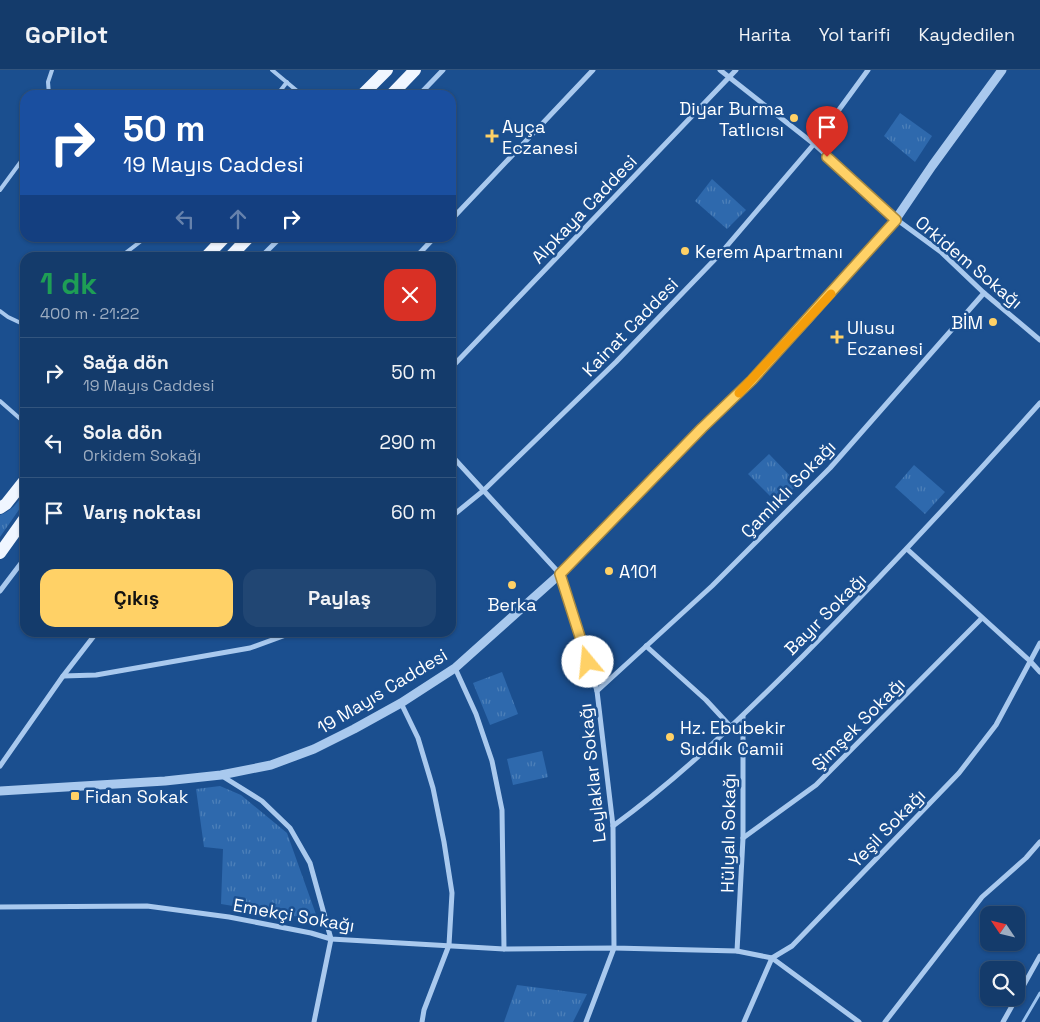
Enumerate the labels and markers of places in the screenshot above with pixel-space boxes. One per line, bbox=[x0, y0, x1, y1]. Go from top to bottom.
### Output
place label: Diyar Burma Tatlıcısı bbox=[679, 97, 784, 141]
pin bbox=[806, 106, 848, 157]
marker: Diyar Burma Tatlıcısı bbox=[788, 112, 800, 124]
place label: Ayça Eczanesi bbox=[502, 115, 578, 159]
marker: Ayça Eczanesi bbox=[486, 130, 498, 142]
place label: Kerem Apartmanı bbox=[695, 240, 843, 263]
marker: Kerem Apartmanı bbox=[679, 245, 691, 257]
place label: BİM bbox=[951, 311, 983, 334]
place label: Ulusu Eczanesi bbox=[847, 316, 923, 360]
marker: BİM bbox=[987, 316, 999, 328]
marker: Ulusu Eczanesi bbox=[831, 331, 843, 343]
place label: A101 bbox=[619, 560, 657, 583]
marker: A101 bbox=[603, 565, 615, 577]
marker: Berka bbox=[506, 579, 518, 591]
place label: Berka bbox=[487, 593, 537, 616]
place label: Hz. Ebubekir Sıddık Camii bbox=[680, 716, 786, 760]
marker: Hz. Ebubekir Sıddık Camii bbox=[664, 731, 676, 743]
place label: Fidan Sokak bbox=[85, 785, 189, 808]
marker: Fidan Sokak bbox=[69, 790, 81, 802]

